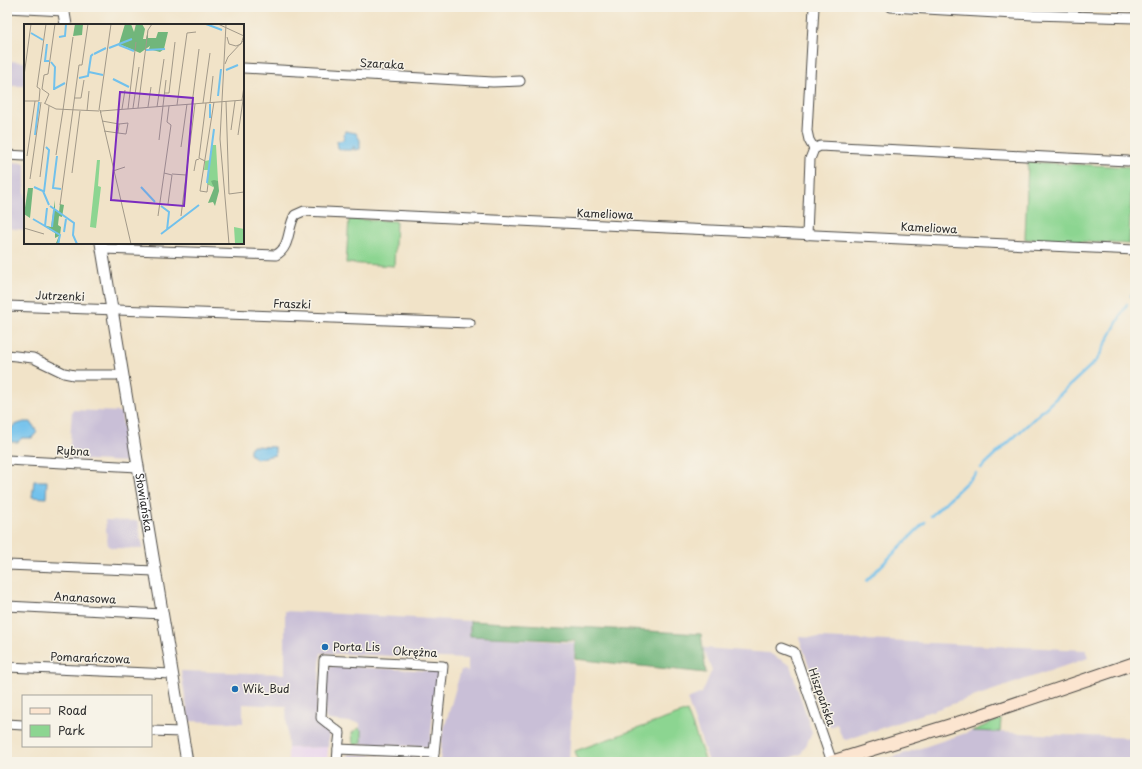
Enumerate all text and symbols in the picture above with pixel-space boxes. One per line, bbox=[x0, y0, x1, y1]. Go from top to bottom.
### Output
inset map bbox=[24, 24, 244, 244]
street label: Szaraka bbox=[359, 54, 405, 73]
street label: Kameliowa bbox=[576, 204, 634, 223]
street label: Kameliowa bbox=[900, 218, 959, 238]
street label: Jutrzenki bbox=[35, 286, 85, 305]
street label: Fraszki bbox=[273, 294, 311, 313]
street label: Rybna bbox=[56, 441, 90, 460]
street label: Słowiańska bbox=[131, 472, 158, 533]
street label: Ananasowa bbox=[54, 587, 117, 608]
place label: Porta Lis bbox=[333, 638, 380, 655]
marker: Porta Lis bbox=[320, 642, 330, 652]
street label: Okrężna bbox=[392, 642, 438, 661]
street label: Pomarańczowa bbox=[50, 648, 130, 667]
street label: Hiszpańska bbox=[805, 665, 840, 728]
place label: Wik_Bud bbox=[243, 680, 290, 697]
marker: Wik_Bud bbox=[230, 684, 240, 694]
legend bbox=[22, 695, 152, 747]
text: Road bbox=[58, 701, 87, 719]
text: Park bbox=[58, 721, 85, 739]

